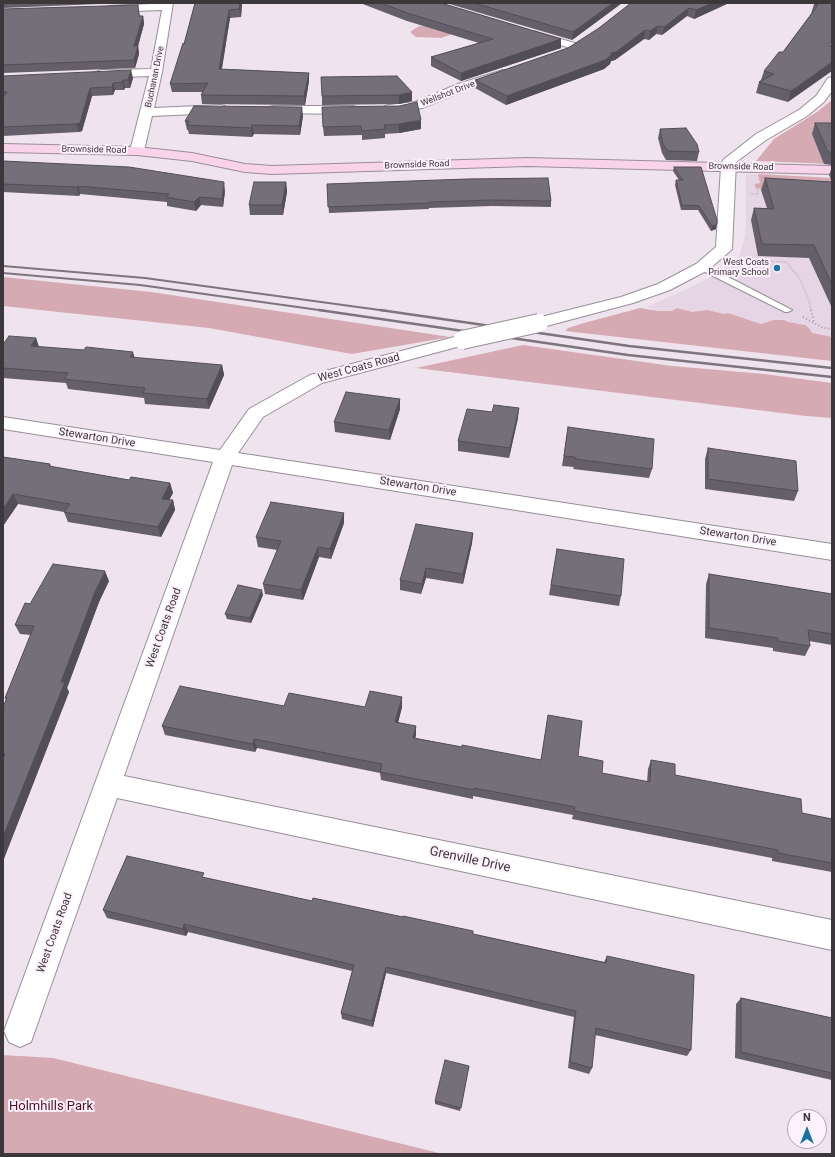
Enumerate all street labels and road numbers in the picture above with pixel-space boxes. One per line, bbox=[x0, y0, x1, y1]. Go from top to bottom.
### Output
street label: Buchanan Drive bbox=[143, 45, 167, 109]
street label: Wellshot Drive bbox=[419, 79, 477, 109]
street label: Brownside Road bbox=[61, 144, 127, 156]
street label: Brownside Road bbox=[384, 158, 450, 172]
street label: Brownside Road bbox=[708, 161, 774, 173]
street label: West Coats Road bbox=[317, 351, 401, 385]
street label: Stewarton Drive bbox=[58, 425, 136, 451]
street label: Stewarton Drive bbox=[379, 474, 457, 500]
street label: Stewarton Drive bbox=[699, 524, 777, 550]
street label: West Coats Road bbox=[143, 586, 185, 670]
street label: Grenville Drive bbox=[428, 844, 512, 876]
street label: West Coats Road bbox=[34, 891, 76, 975]

